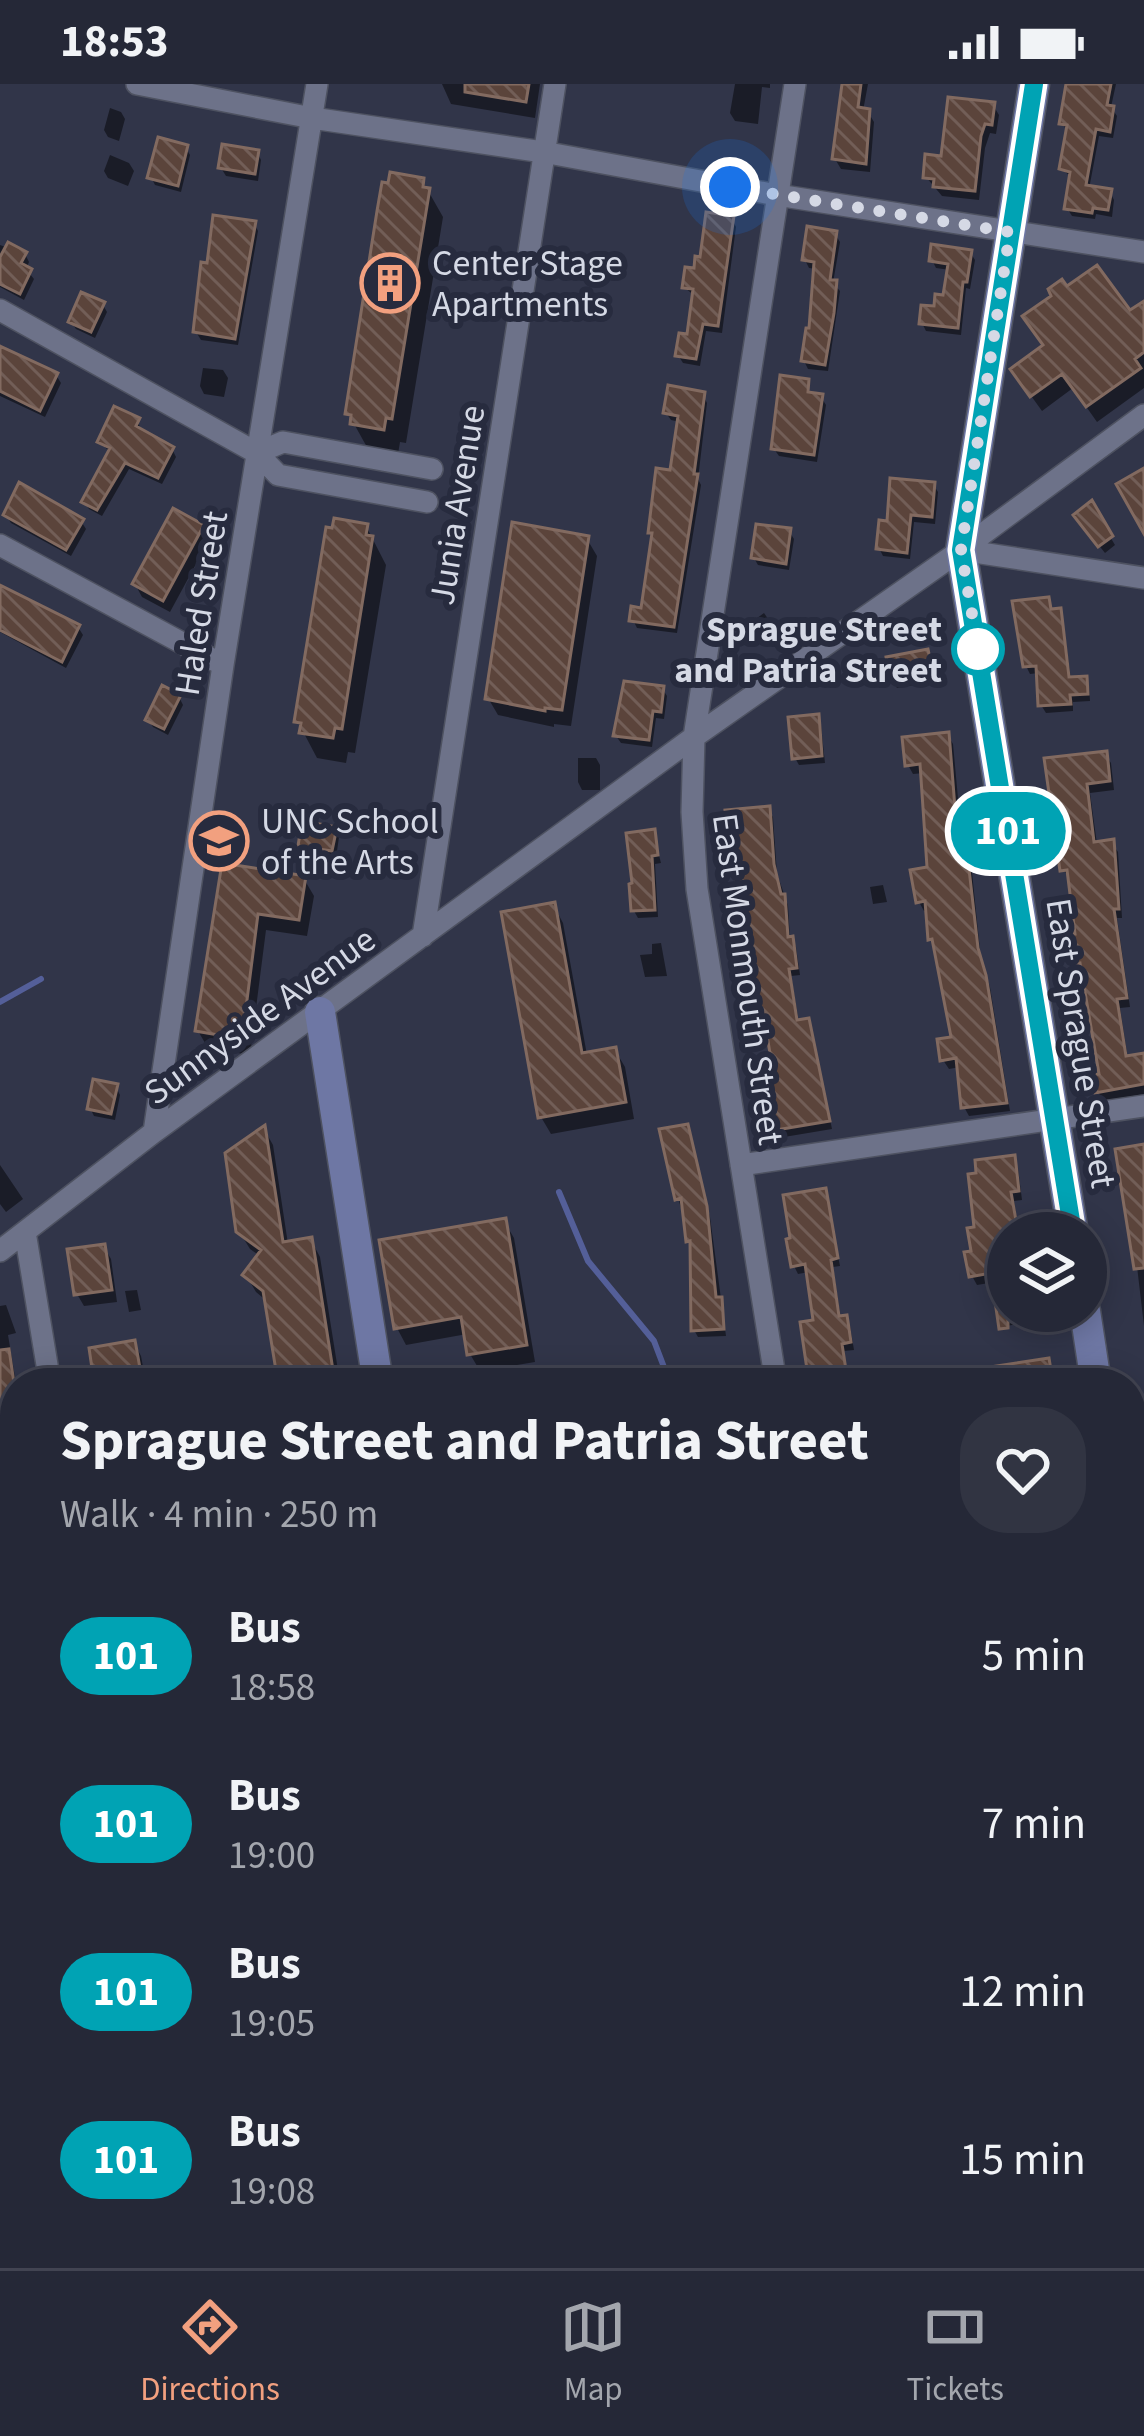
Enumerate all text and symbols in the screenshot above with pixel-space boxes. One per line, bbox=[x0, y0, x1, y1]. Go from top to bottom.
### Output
text: 18:53 bbox=[60, 10, 169, 74]
your location bbox=[700, 157, 760, 217]
place label: Center Stage Apartments bbox=[432, 238, 623, 330]
building icon: Center Stage Apartments bbox=[359, 252, 421, 314]
street label: Junia Avenue bbox=[417, 402, 498, 609]
street label: Haled Street bbox=[162, 507, 241, 699]
place label: Sprague Street and Patria Street bbox=[674, 604, 942, 696]
marker: Sprague Street and Patria Street bbox=[953, 624, 1003, 674]
line badge: 101 bbox=[939, 792, 1077, 870]
place label: UNC School of the Arts bbox=[261, 796, 439, 888]
text: 101 bbox=[975, 801, 1041, 861]
school or university icon: UNC School of the Arts bbox=[188, 810, 250, 872]
street label: East Monmouth Street bbox=[699, 810, 796, 1148]
street label: East Sprague Street bbox=[1032, 895, 1129, 1192]
street label: Sunnyside Avenue bbox=[134, 915, 386, 1118]
map controls bbox=[987, 1212, 1107, 1332]
button: layers bbox=[987, 1212, 1107, 1332]
text: Sprague Street and Patria Street bbox=[60, 1401, 869, 1482]
button: heart bbox=[960, 1407, 1086, 1533]
text: Walk · 4 min · 250 m bbox=[60, 1487, 378, 1543]
text: Bus bbox=[228, 1596, 301, 1660]
text: 5 min bbox=[982, 1624, 1086, 1688]
text: 101 bbox=[93, 1626, 159, 1686]
text: 18:58 bbox=[228, 1660, 315, 1716]
text: Bus bbox=[228, 1764, 301, 1828]
text: 7 min bbox=[982, 1792, 1086, 1856]
text: 101 bbox=[93, 1794, 159, 1854]
text: 19:00 bbox=[228, 1828, 315, 1884]
text: Bus bbox=[228, 1932, 301, 1996]
text: 12 min bbox=[959, 1960, 1086, 2024]
text: 101 bbox=[93, 1962, 159, 2022]
text: 19:05 bbox=[228, 1996, 315, 2052]
text: Bus bbox=[228, 2100, 301, 2164]
text: 15 min bbox=[959, 2128, 1086, 2192]
text: 101 bbox=[93, 2130, 159, 2190]
text: 19:08 bbox=[228, 2164, 315, 2220]
tab: Directions bbox=[140, 2294, 280, 2413]
tab: Map bbox=[560, 2294, 626, 2413]
tab: Tickets bbox=[907, 2294, 1004, 2413]

